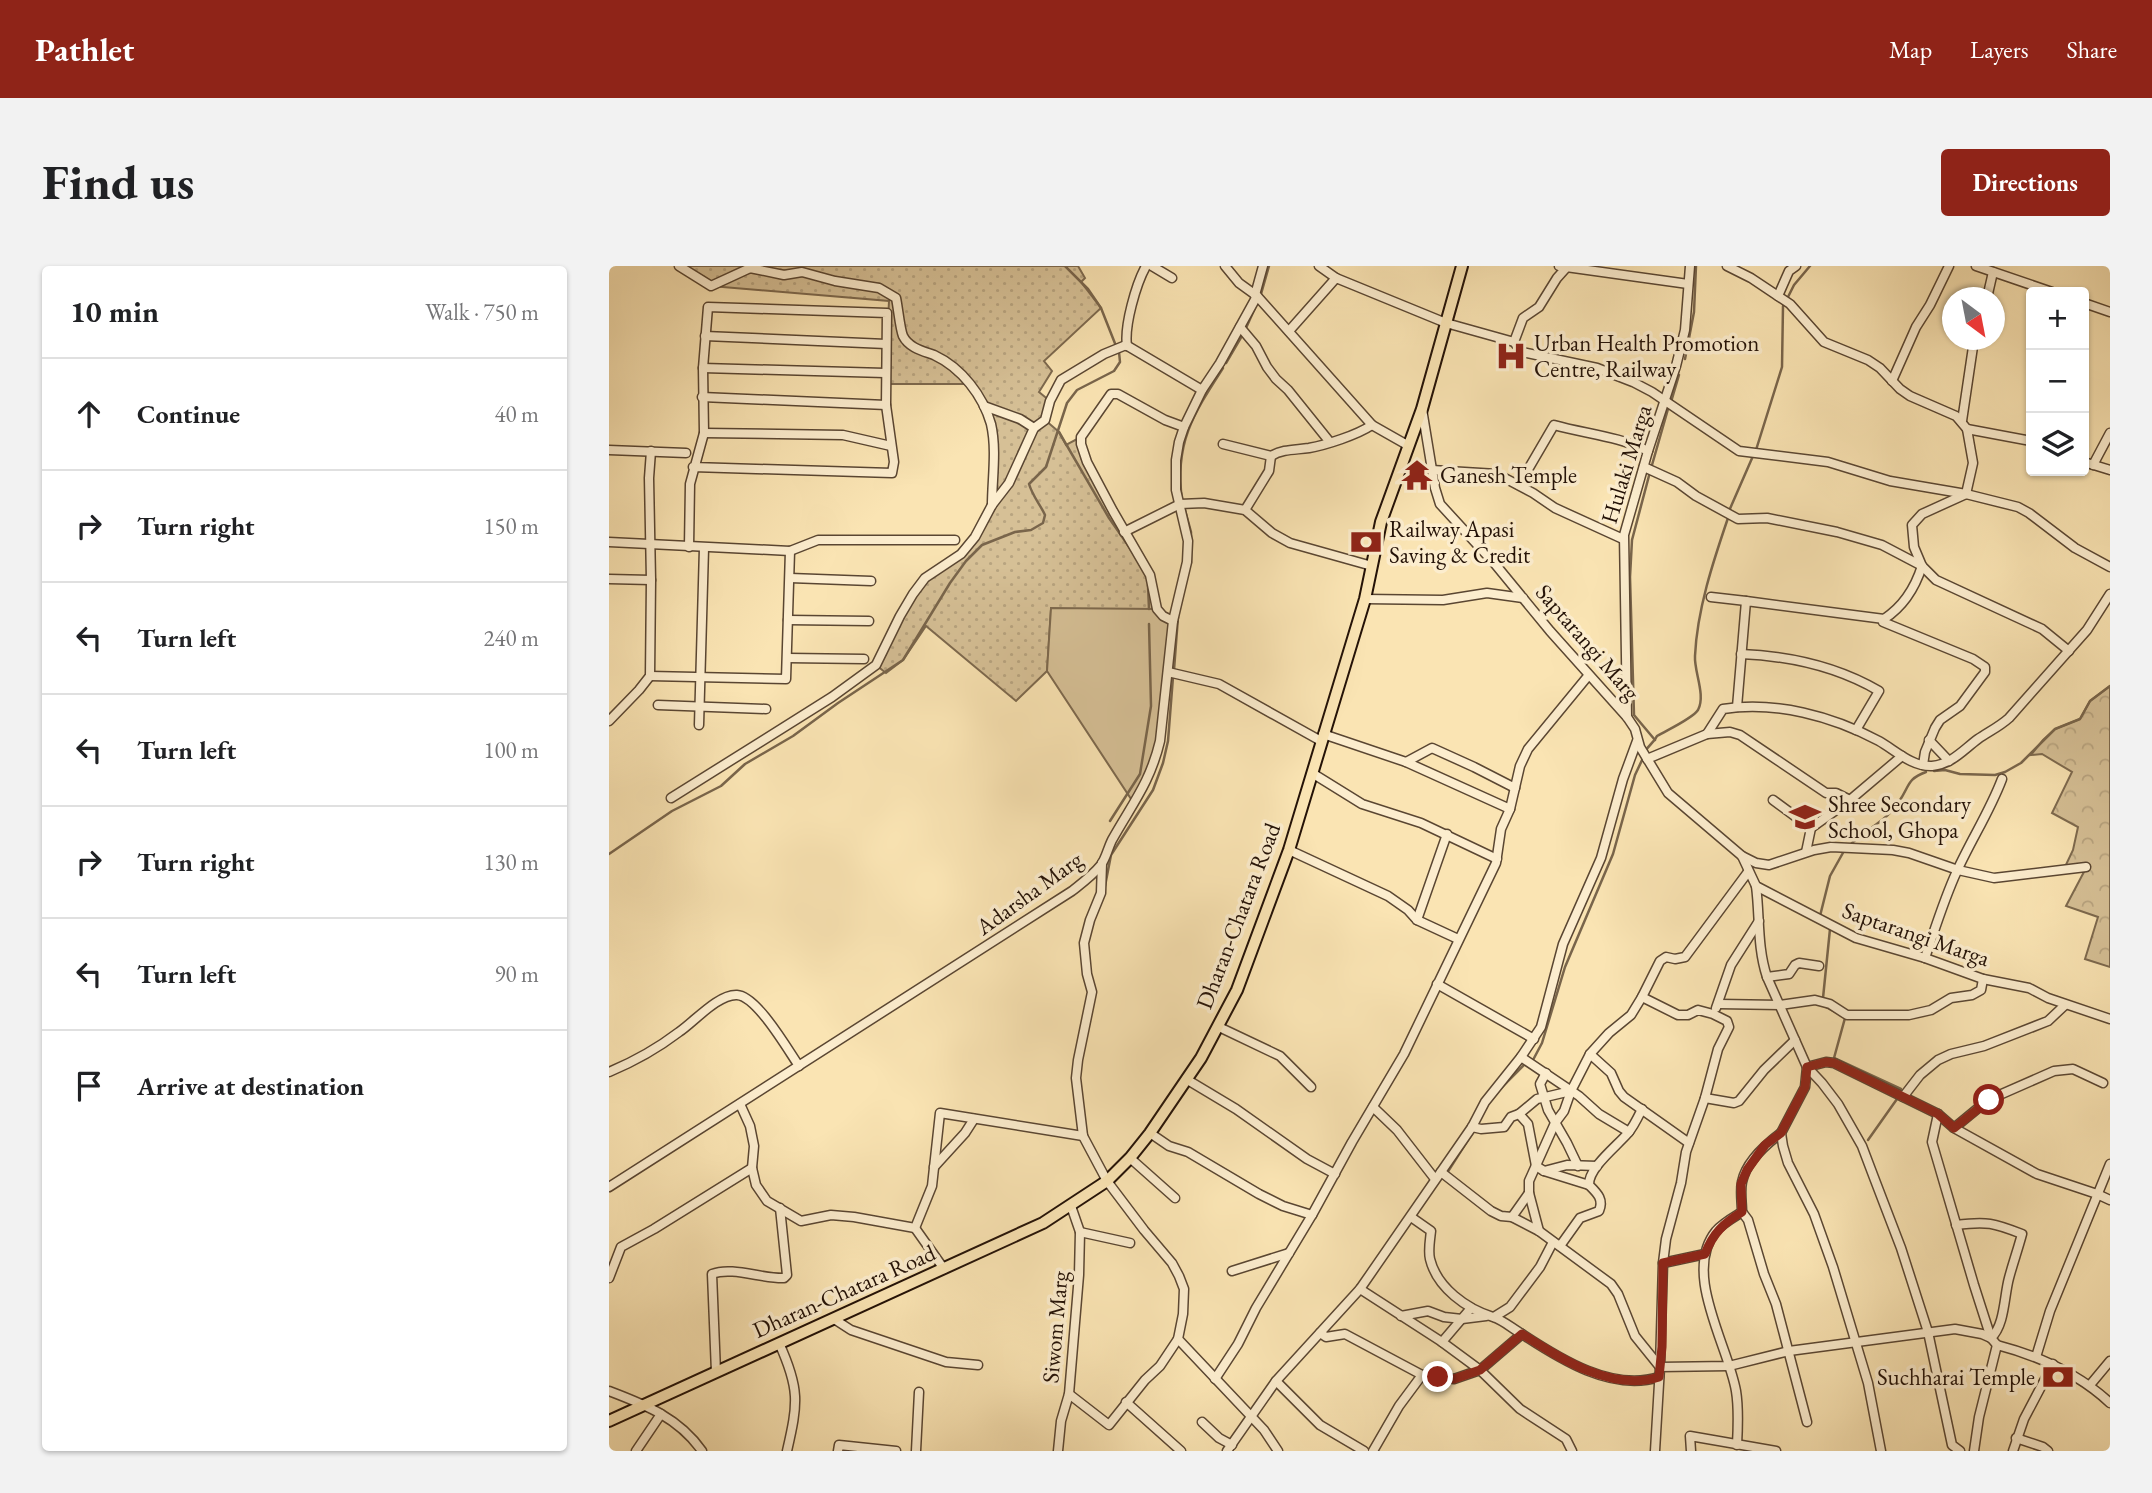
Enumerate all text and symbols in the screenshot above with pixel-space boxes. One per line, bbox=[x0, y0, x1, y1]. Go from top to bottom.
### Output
text: Pathlet bbox=[35, 28, 134, 71]
text: Map bbox=[1889, 34, 1932, 65]
text: Layers bbox=[1970, 34, 2029, 65]
text: Share bbox=[2067, 34, 2117, 65]
button: Directions bbox=[1941, 149, 2110, 216]
text: Find us bbox=[42, 150, 194, 214]
north arrow bbox=[1942, 287, 2005, 350]
map controls bbox=[2026, 287, 2089, 476]
button: + bbox=[2026, 287, 2089, 350]
text: 10 min bbox=[70, 292, 159, 331]
text: Walk · 750 m bbox=[425, 297, 539, 327]
place label: Urban Health Promotion Centre, Railway bbox=[1534, 328, 1759, 384]
hospital icon: Urban Health Promotion Centre, Railway bbox=[1494, 339, 1528, 373]
button: − bbox=[2026, 350, 2089, 413]
icon: ahead bbox=[70, 395, 108, 433]
text: Continue bbox=[137, 397, 240, 431]
text: 40 m bbox=[494, 399, 539, 429]
street label: Hulaki Marga bbox=[1594, 400, 1659, 527]
button: layers bbox=[2026, 413, 2089, 476]
temple icon: Ganesh Temple bbox=[1400, 458, 1434, 492]
place label: Ganesh Temple bbox=[1440, 460, 1577, 490]
icon: right bbox=[70, 507, 108, 545]
text: Turn right bbox=[137, 509, 255, 543]
text: 150 m bbox=[483, 511, 539, 541]
place label: Railway Apasi Saving & Credit bbox=[1389, 514, 1531, 570]
bank icon: Railway Apasi Saving & Credit bbox=[1349, 525, 1383, 559]
street label: Saptarangi Marg bbox=[1529, 578, 1647, 707]
icon: left bbox=[70, 619, 108, 657]
text: Turn left bbox=[137, 621, 236, 655]
text: 240 m bbox=[483, 623, 539, 653]
icon: left bbox=[70, 731, 108, 769]
text: Turn left bbox=[137, 733, 236, 767]
text: 100 m bbox=[483, 735, 539, 765]
place label: Shree Secondary School, Ghopa bbox=[1828, 789, 1972, 845]
school or university icon: Shree Secondary School, Ghopa bbox=[1788, 800, 1822, 834]
street label: Dharan-Chatara Road bbox=[1189, 818, 1287, 1013]
icon: right bbox=[70, 843, 108, 881]
street label: Adarsha Marg bbox=[969, 844, 1089, 942]
text: Turn right bbox=[137, 845, 255, 879]
text: 130 m bbox=[483, 847, 539, 877]
street label: Saptarangi Marga bbox=[1838, 895, 1994, 973]
icon: left bbox=[70, 955, 108, 993]
text: Turn left bbox=[137, 957, 236, 991]
text: 90 m bbox=[494, 959, 539, 989]
icon: arrive bbox=[70, 1067, 108, 1105]
text: Arrive at destination bbox=[137, 1069, 364, 1103]
route start bbox=[1973, 1084, 2004, 1115]
street label: Dharan-Chatara Road bbox=[748, 1237, 940, 1345]
street label: Siwom Marg bbox=[1035, 1269, 1075, 1384]
bank icon: Suchharai Temple bbox=[2041, 1360, 2075, 1394]
route end bbox=[1422, 1361, 1453, 1392]
place label: Suchharai Temple bbox=[1877, 1362, 2035, 1392]

